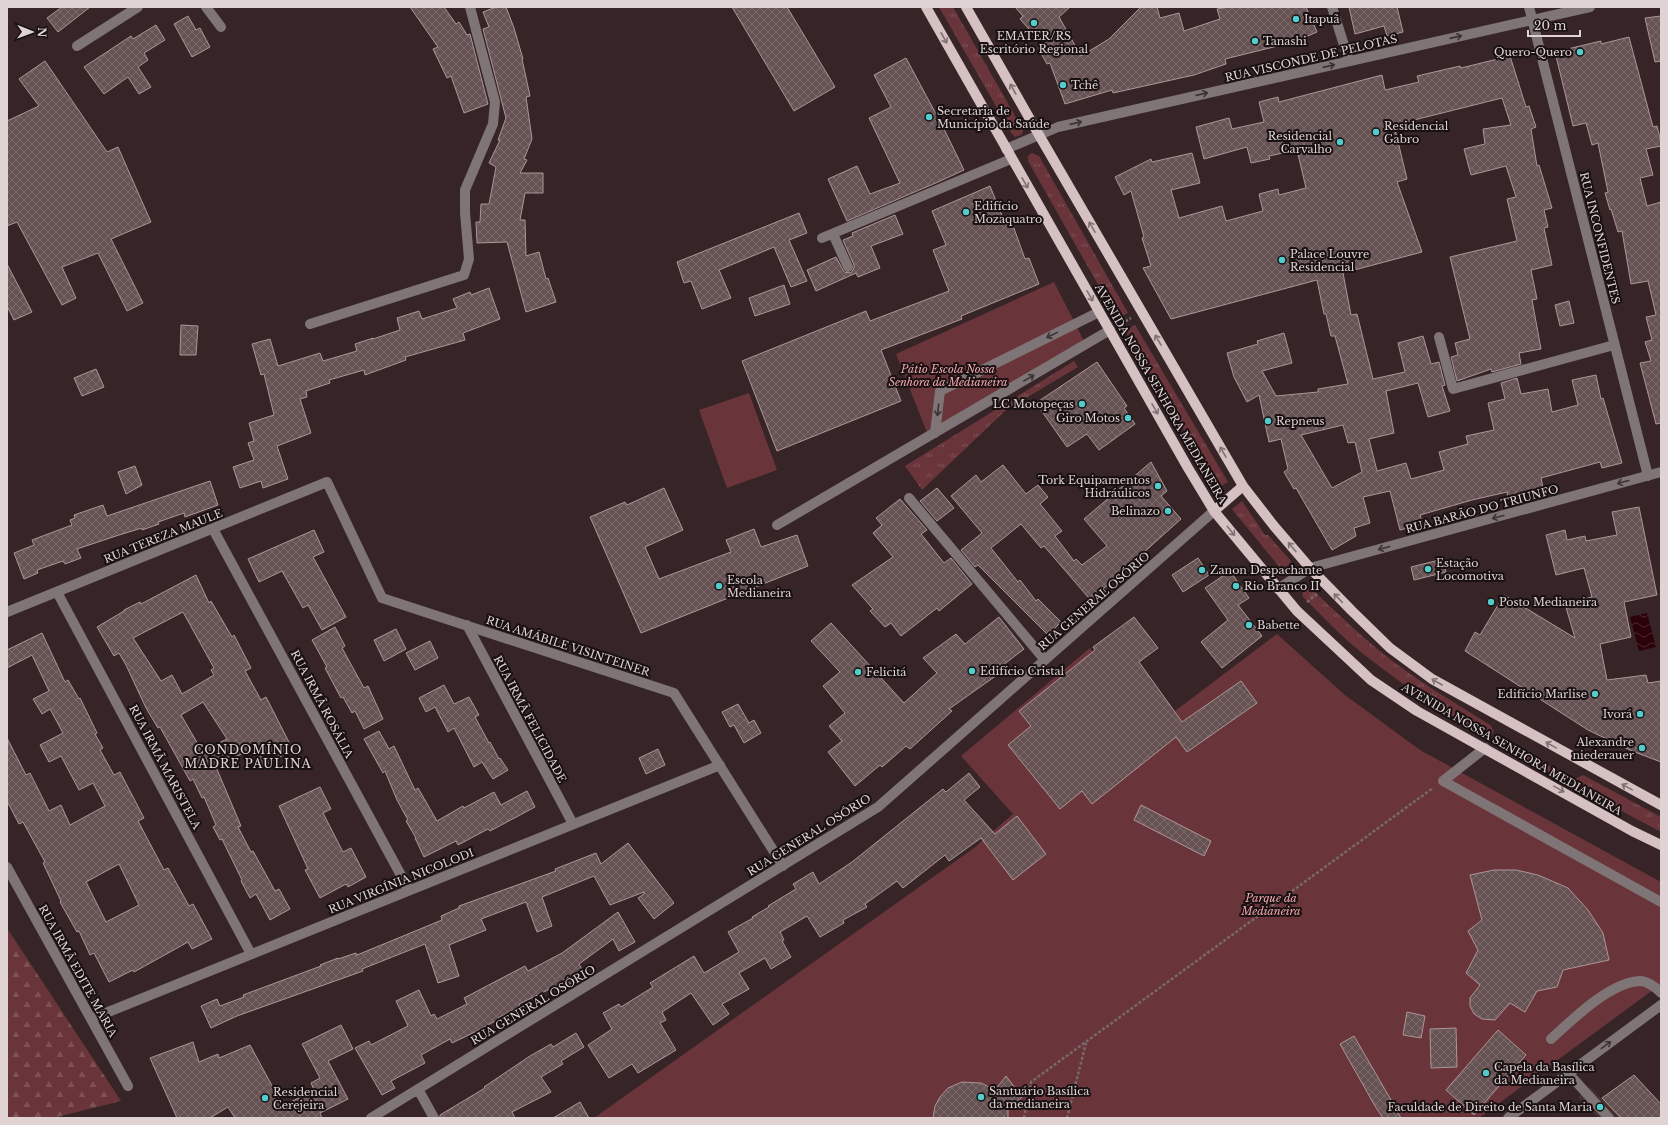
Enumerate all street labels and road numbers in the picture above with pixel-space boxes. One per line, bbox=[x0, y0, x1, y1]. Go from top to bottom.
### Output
street label: RUA VISCONDE DE PELOTAS bbox=[1224, 31, 1398, 85]
street label: RUA INCONFIDENTES bbox=[1577, 171, 1623, 305]
street label: AVENIDA NOSSA SENHORA MEDIANEIRA bbox=[1091, 280, 1230, 507]
street label: RUA BARÃO DO TRIUNFO bbox=[1404, 482, 1560, 536]
street label: RUA TEREZA MAULE bbox=[102, 506, 224, 566]
street label: RUA GENERAL OSÓRIO bbox=[1035, 549, 1153, 653]
street label: RUA AMÁBILE VISINTEINER bbox=[484, 613, 652, 679]
street label: RUA IRMÃ ROSÁLIA bbox=[288, 648, 357, 761]
street label: RUA IRMÃ FELICIDADE bbox=[491, 653, 569, 785]
street label: AVENIDA NOSSA SENHORA MEDIANEIRA bbox=[1398, 679, 1625, 818]
street label: RUA IRMÃ MARISTELA bbox=[126, 702, 204, 832]
street label: RUA GENERAL OSÓRIO bbox=[745, 791, 873, 879]
street label: RUA VIRGÍNIA NICOLODI bbox=[326, 845, 476, 917]
street label: RUA IRMÃ EDITE MARIA bbox=[36, 902, 121, 1040]
street label: RUA GENERAL OSÓRIO bbox=[468, 962, 598, 1048]

